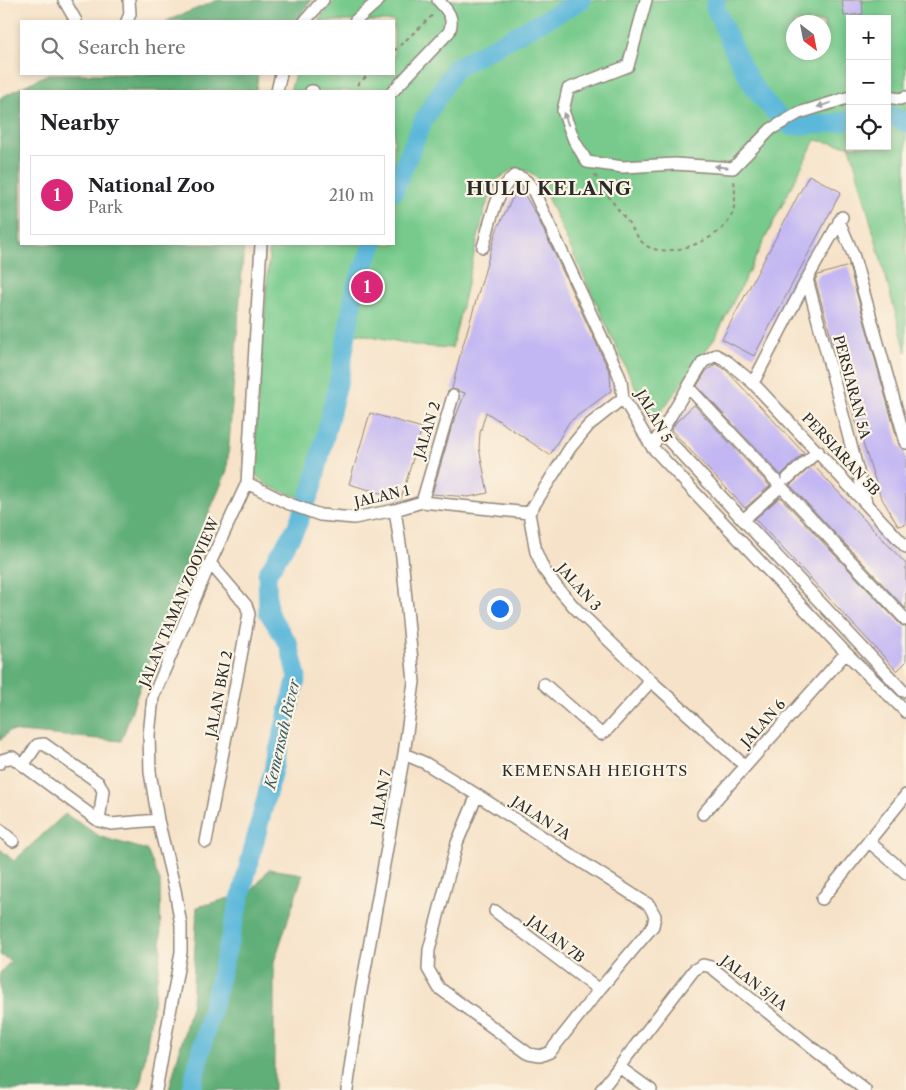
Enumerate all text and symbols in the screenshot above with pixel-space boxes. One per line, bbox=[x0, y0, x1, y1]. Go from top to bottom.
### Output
north arrow bbox=[786, 15, 831, 60]
map controls bbox=[846, 15, 891, 150]
button: + bbox=[846, 15, 891, 60]
search box bbox=[20, 20, 395, 75]
icon: search bbox=[38, 34, 66, 62]
text: Search here bbox=[78, 36, 186, 59]
button: − bbox=[846, 60, 891, 105]
one-way arrow bbox=[816, 101, 831, 109]
button: locate bbox=[846, 105, 891, 150]
text: Nearby bbox=[40, 110, 119, 135]
one-way arrow bbox=[562, 111, 569, 126]
one-way arrow bbox=[713, 163, 729, 171]
text: National Zoo bbox=[88, 174, 215, 197]
district label: HULU KELANG bbox=[466, 177, 632, 200]
text: 1 bbox=[53, 185, 61, 205]
text: 210 m bbox=[329, 185, 374, 205]
text: Park bbox=[88, 197, 123, 217]
pin: 1 bbox=[351, 268, 383, 306]
street label: PERSIARAN 5A bbox=[829, 333, 875, 442]
street label: JALAN 5 bbox=[631, 385, 676, 446]
street label: JALAN 2 bbox=[409, 400, 444, 462]
street label: PERSIARAN 5B bbox=[798, 409, 884, 499]
street label: JALAN 1 bbox=[351, 481, 411, 512]
street label: JALAN TAMAN ZOOVIEW bbox=[134, 514, 223, 691]
street label: JALAN 3 bbox=[552, 558, 605, 615]
your location bbox=[487, 596, 513, 622]
street label: JALAN BKI 2 bbox=[201, 649, 236, 741]
water label: Kemensah River bbox=[260, 676, 304, 792]
street label: JALAN 6 bbox=[735, 695, 789, 752]
district label: KEMENSAH HEIGHTS bbox=[502, 761, 688, 780]
street label: JALAN 7 bbox=[367, 768, 395, 830]
street label: JALAN 7A bbox=[506, 791, 575, 844]
street label: JALAN 7B bbox=[522, 910, 588, 966]
street label: JALAN 5/1A bbox=[716, 950, 791, 1015]

